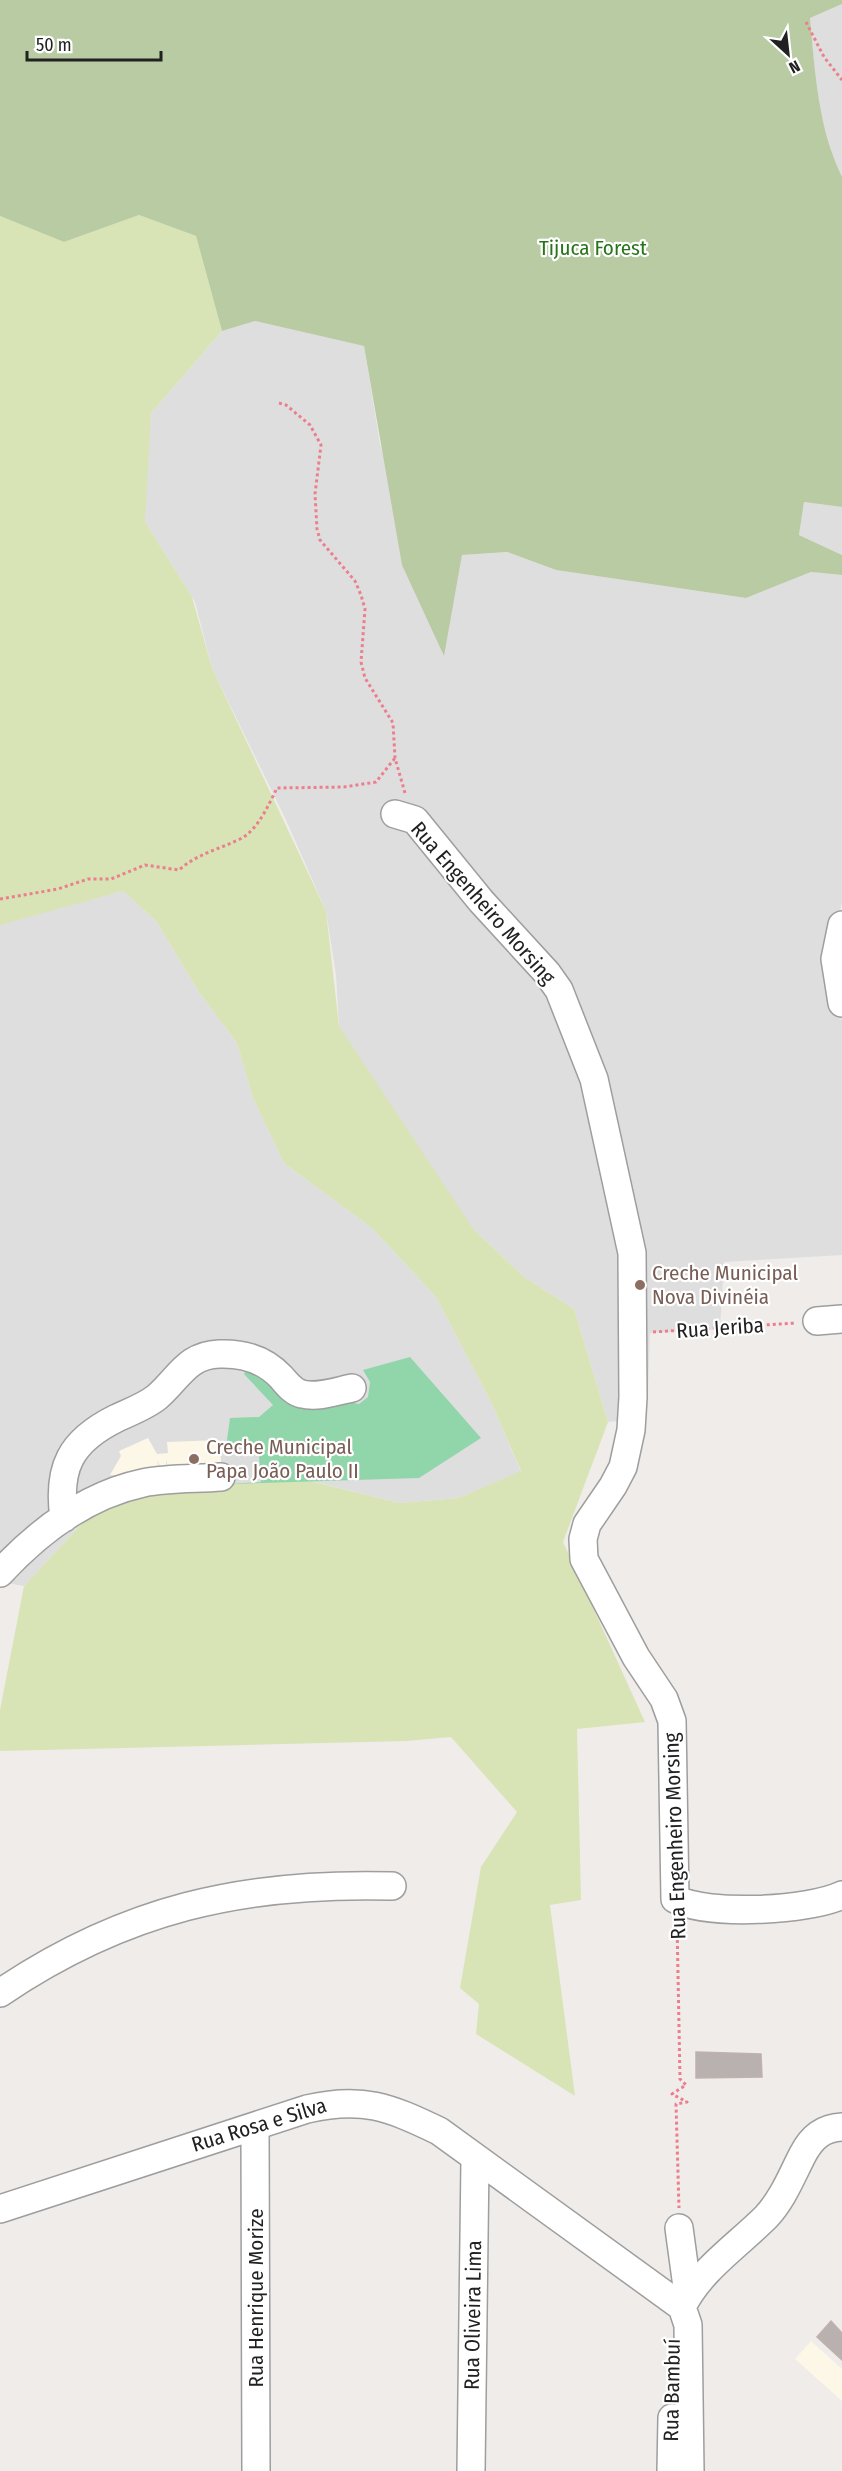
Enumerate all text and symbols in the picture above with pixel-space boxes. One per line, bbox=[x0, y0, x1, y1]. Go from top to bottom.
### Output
scale bar bbox=[27, 24, 160, 62]
north arrow bbox=[758, 24, 818, 84]
text: 50 m bbox=[36, 34, 72, 56]
text: N bbox=[786, 56, 803, 78]
park label: Tijuca Forest bbox=[539, 235, 647, 261]
street label: Rua Engenheiro Morsing bbox=[405, 816, 561, 990]
place label: Creche Municipal Nova Divinéia bbox=[652, 1260, 798, 1310]
marker: Creche Municipal Nova Divinéia bbox=[633, 1278, 647, 1292]
street label: Rua Jeriba bbox=[675, 1312, 765, 1344]
place label: Creche Municipal Papa João Paulo II bbox=[206, 1434, 359, 1484]
marker: Creche Municipal Papa João Paulo II bbox=[187, 1452, 201, 1466]
street label: Rua Engenheiro Morsing bbox=[658, 1732, 692, 1940]
street label: Rua Rosa e Silva bbox=[188, 2092, 330, 2158]
street label: Rua Henrique Morize bbox=[243, 2208, 269, 2388]
street label: Rua Oliveira Lima bbox=[459, 2240, 487, 2390]
street label: Rua Bambuí bbox=[658, 2338, 686, 2442]

